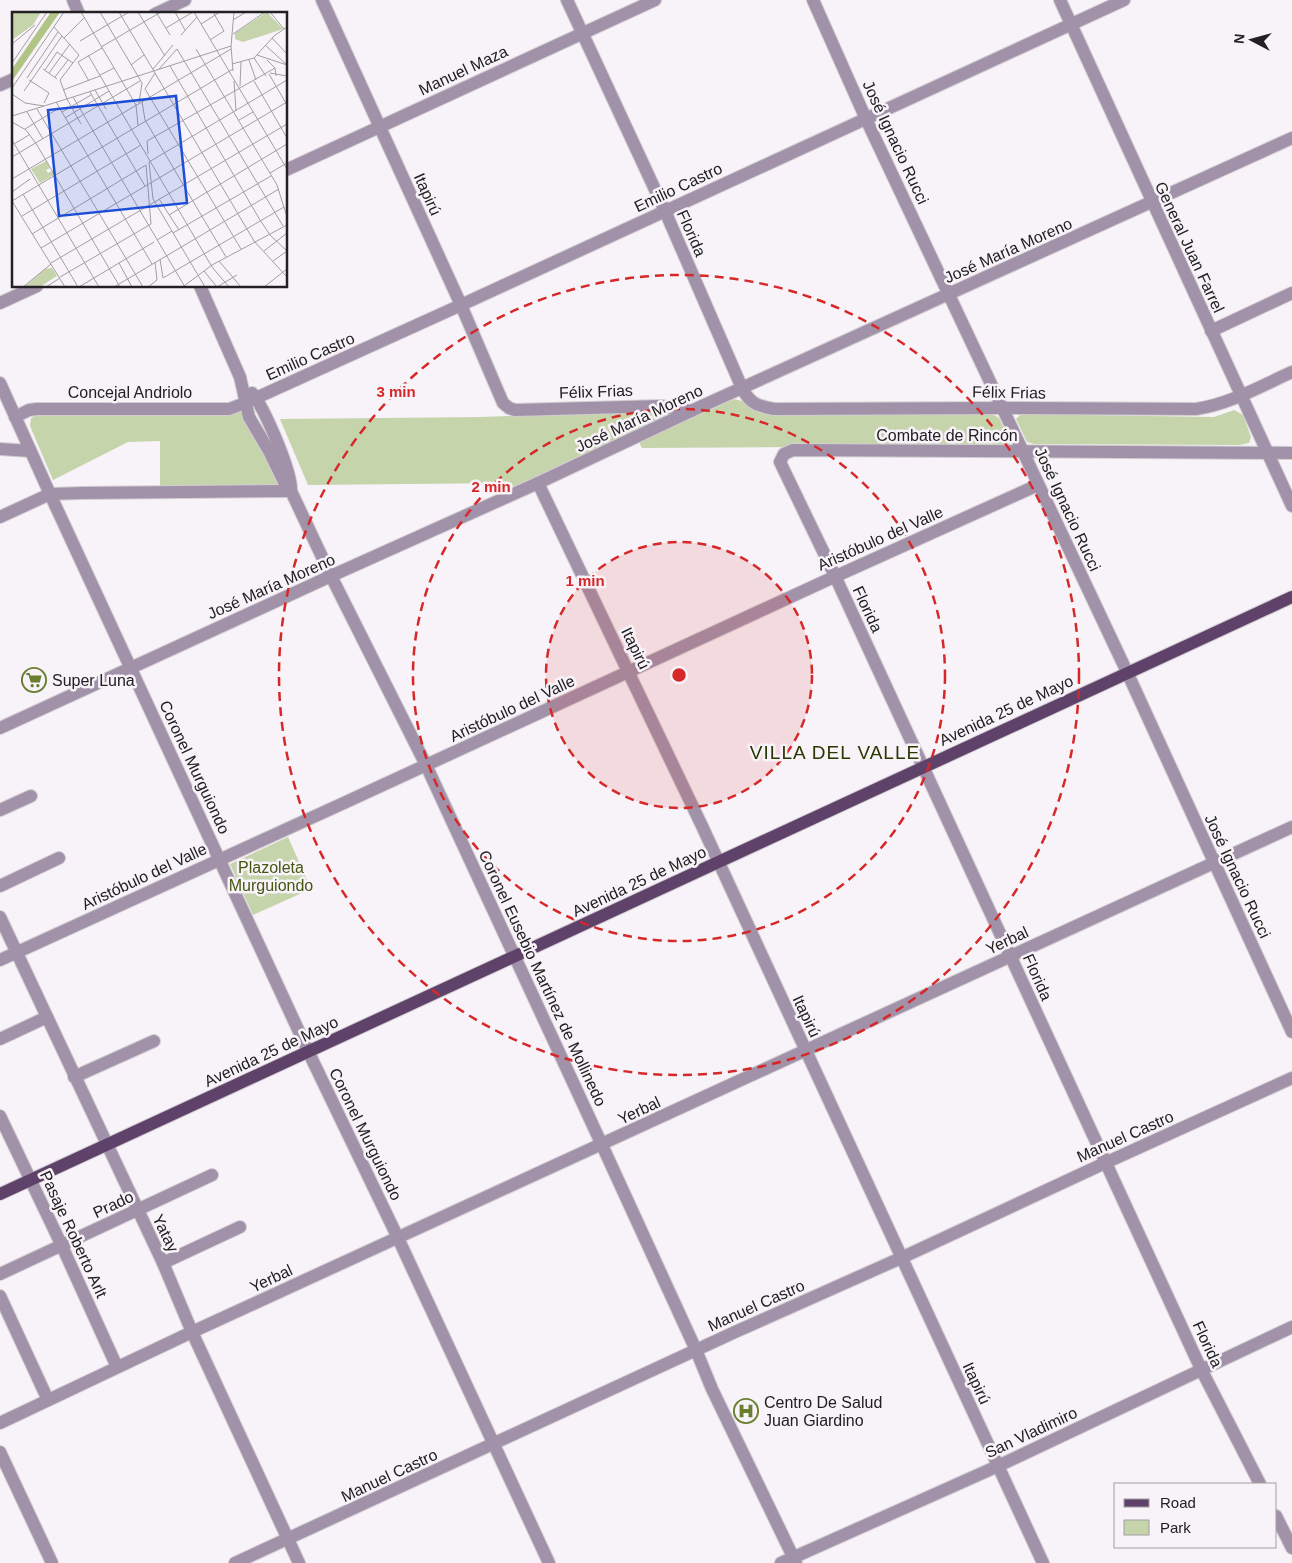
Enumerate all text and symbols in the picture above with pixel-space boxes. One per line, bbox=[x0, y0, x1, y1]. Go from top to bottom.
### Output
inset map bbox=[12, 12, 288, 288]
north arrow bbox=[1227, 15, 1277, 65]
text: N bbox=[1231, 33, 1248, 45]
street label: Manuel Maza bbox=[416, 42, 510, 98]
street label: José Ignacio Rucci bbox=[859, 78, 932, 207]
street label: Emilio Castro bbox=[632, 160, 725, 215]
street label: Itapirú bbox=[411, 170, 444, 218]
street label: General Juan Farrel bbox=[1152, 179, 1227, 315]
street label: Florida bbox=[674, 207, 709, 259]
street label: José María Moreno bbox=[942, 215, 1075, 286]
street label: Emilio Castro bbox=[263, 329, 357, 384]
street label: Félix Frias bbox=[559, 382, 633, 401]
street label: José María Moreno bbox=[573, 382, 705, 455]
text: 3 min bbox=[376, 383, 416, 400]
street label: Félix Frias bbox=[972, 383, 1046, 402]
street label: Concejal Andriolo bbox=[68, 384, 192, 401]
street label: Combate de Rincón bbox=[876, 427, 1018, 444]
street label: José Ignacio Rucci bbox=[1031, 445, 1104, 574]
text: 2 min bbox=[471, 478, 511, 495]
street label: Aristóbulo del Valle bbox=[815, 503, 946, 574]
street label: José María Moreno bbox=[205, 551, 338, 622]
text: 1 min bbox=[565, 572, 605, 589]
street label: Florida bbox=[850, 583, 886, 635]
street label: Itapirú bbox=[618, 625, 653, 672]
centre of rings bbox=[670, 666, 688, 684]
supermarket icon: Super Luna bbox=[21, 667, 47, 693]
place label: Super Luna bbox=[52, 672, 135, 689]
street label: Aristóbulo del Valle bbox=[447, 672, 577, 745]
street label: Avenida 25 de Mayo bbox=[937, 672, 1076, 749]
street label: Coronel Murguiondo bbox=[156, 698, 233, 837]
district label: VILLA DEL VALLE bbox=[750, 742, 920, 763]
street label: José Ignacio Rucci bbox=[1201, 812, 1274, 941]
street label: Aristóbulo del Valle bbox=[79, 840, 209, 913]
street label: Avenida 25 de Mayo bbox=[570, 843, 709, 920]
street label: Coronel Eusebio Martínez de Mollinedo bbox=[476, 848, 609, 1109]
park label: Plazoleta Murguiondo bbox=[229, 859, 313, 894]
street label: Yerbal bbox=[983, 923, 1031, 958]
street label: Florida bbox=[1020, 951, 1055, 1003]
street label: Itapirú bbox=[789, 992, 824, 1040]
street label: Avenida 25 de Mayo bbox=[202, 1013, 341, 1090]
street label: Coronel Murguiondo bbox=[326, 1065, 405, 1203]
street label: Yerbal bbox=[615, 1093, 663, 1128]
street label: Manuel Castro bbox=[1074, 1107, 1176, 1165]
street label: Pasaje Roberto Arlt bbox=[37, 1168, 111, 1301]
street label: Prado bbox=[90, 1188, 136, 1221]
street label: Yatay bbox=[149, 1212, 182, 1255]
street label: Yerbal bbox=[247, 1261, 295, 1296]
street label: Manuel Castro bbox=[705, 1276, 807, 1334]
street label: Florida bbox=[1190, 1318, 1226, 1370]
street label: Itapirú bbox=[959, 1359, 994, 1407]
place label: Centro De Salud Juan Giardino bbox=[764, 1394, 882, 1429]
hospital icon: Centro De Salud Juan Giardino bbox=[733, 1398, 759, 1424]
street label: San Vladimiro bbox=[982, 1404, 1080, 1461]
street label: Manuel Castro bbox=[338, 1446, 440, 1505]
legend bbox=[1114, 1483, 1277, 1548]
text: Road bbox=[1160, 1494, 1196, 1511]
text: Park bbox=[1160, 1519, 1191, 1536]

